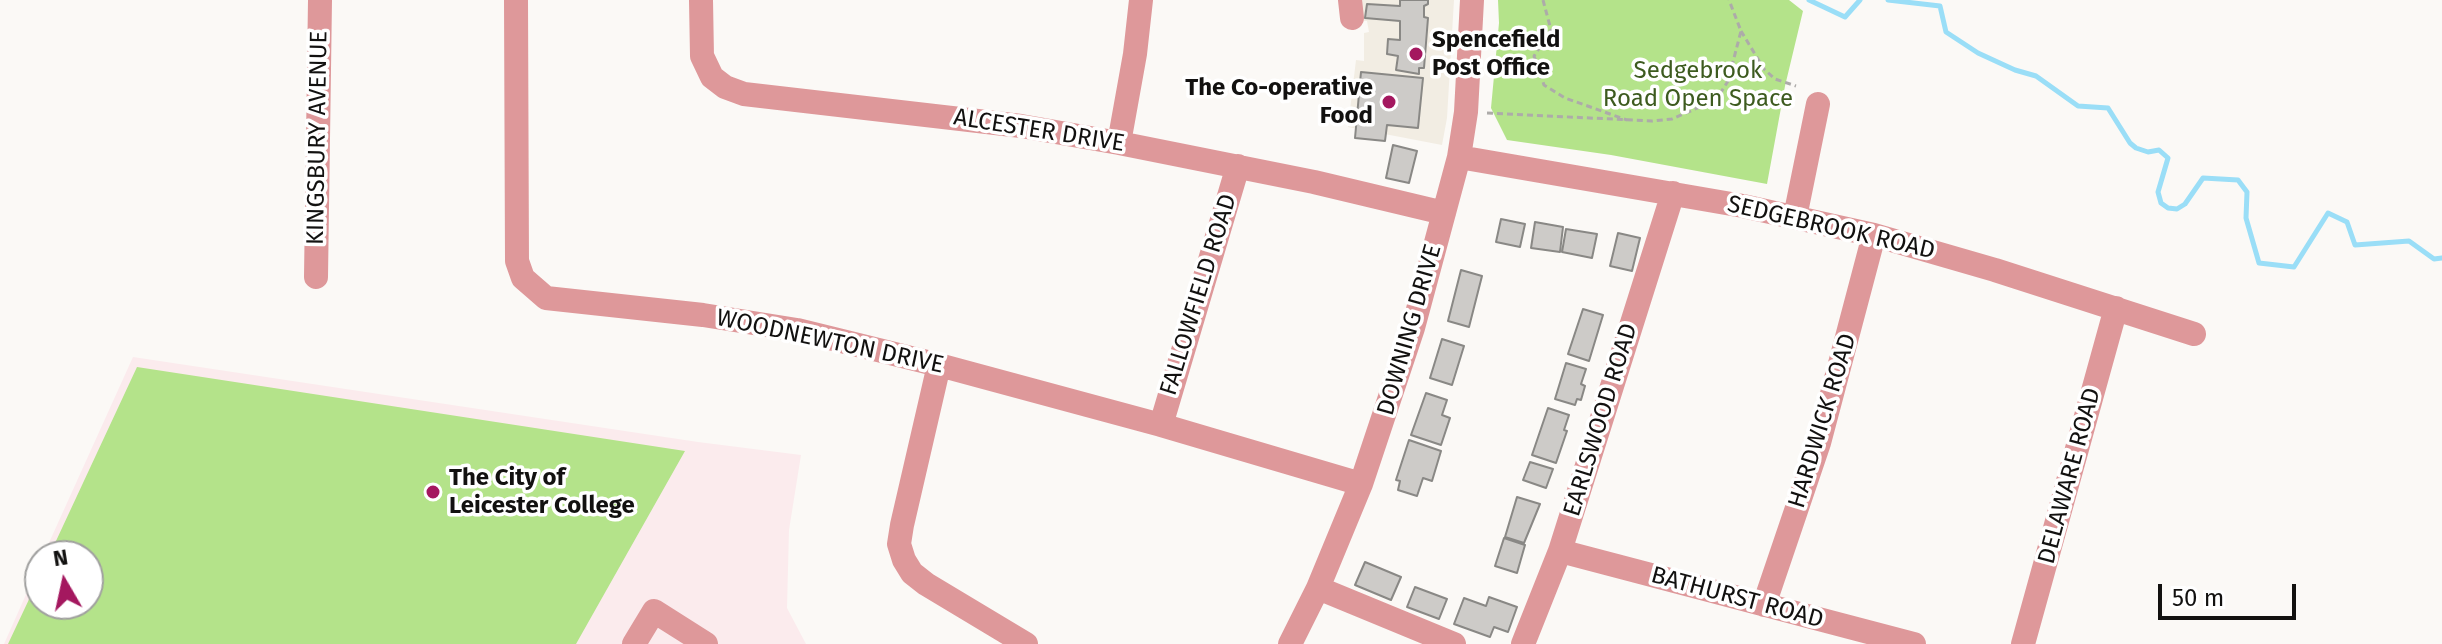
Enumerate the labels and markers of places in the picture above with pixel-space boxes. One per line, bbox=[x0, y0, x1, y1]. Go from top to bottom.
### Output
place label: Spencefield Post Office bbox=[1432, 26, 1560, 82]
marker: Spencefield Post Office bbox=[1407, 45, 1425, 63]
place label: The Co-operative Food bbox=[1185, 74, 1373, 130]
marker: The Co-operative Food bbox=[1380, 93, 1398, 111]
place label: The City of Leicester College bbox=[449, 464, 635, 520]
marker: The City of Leicester College bbox=[424, 483, 442, 501]

